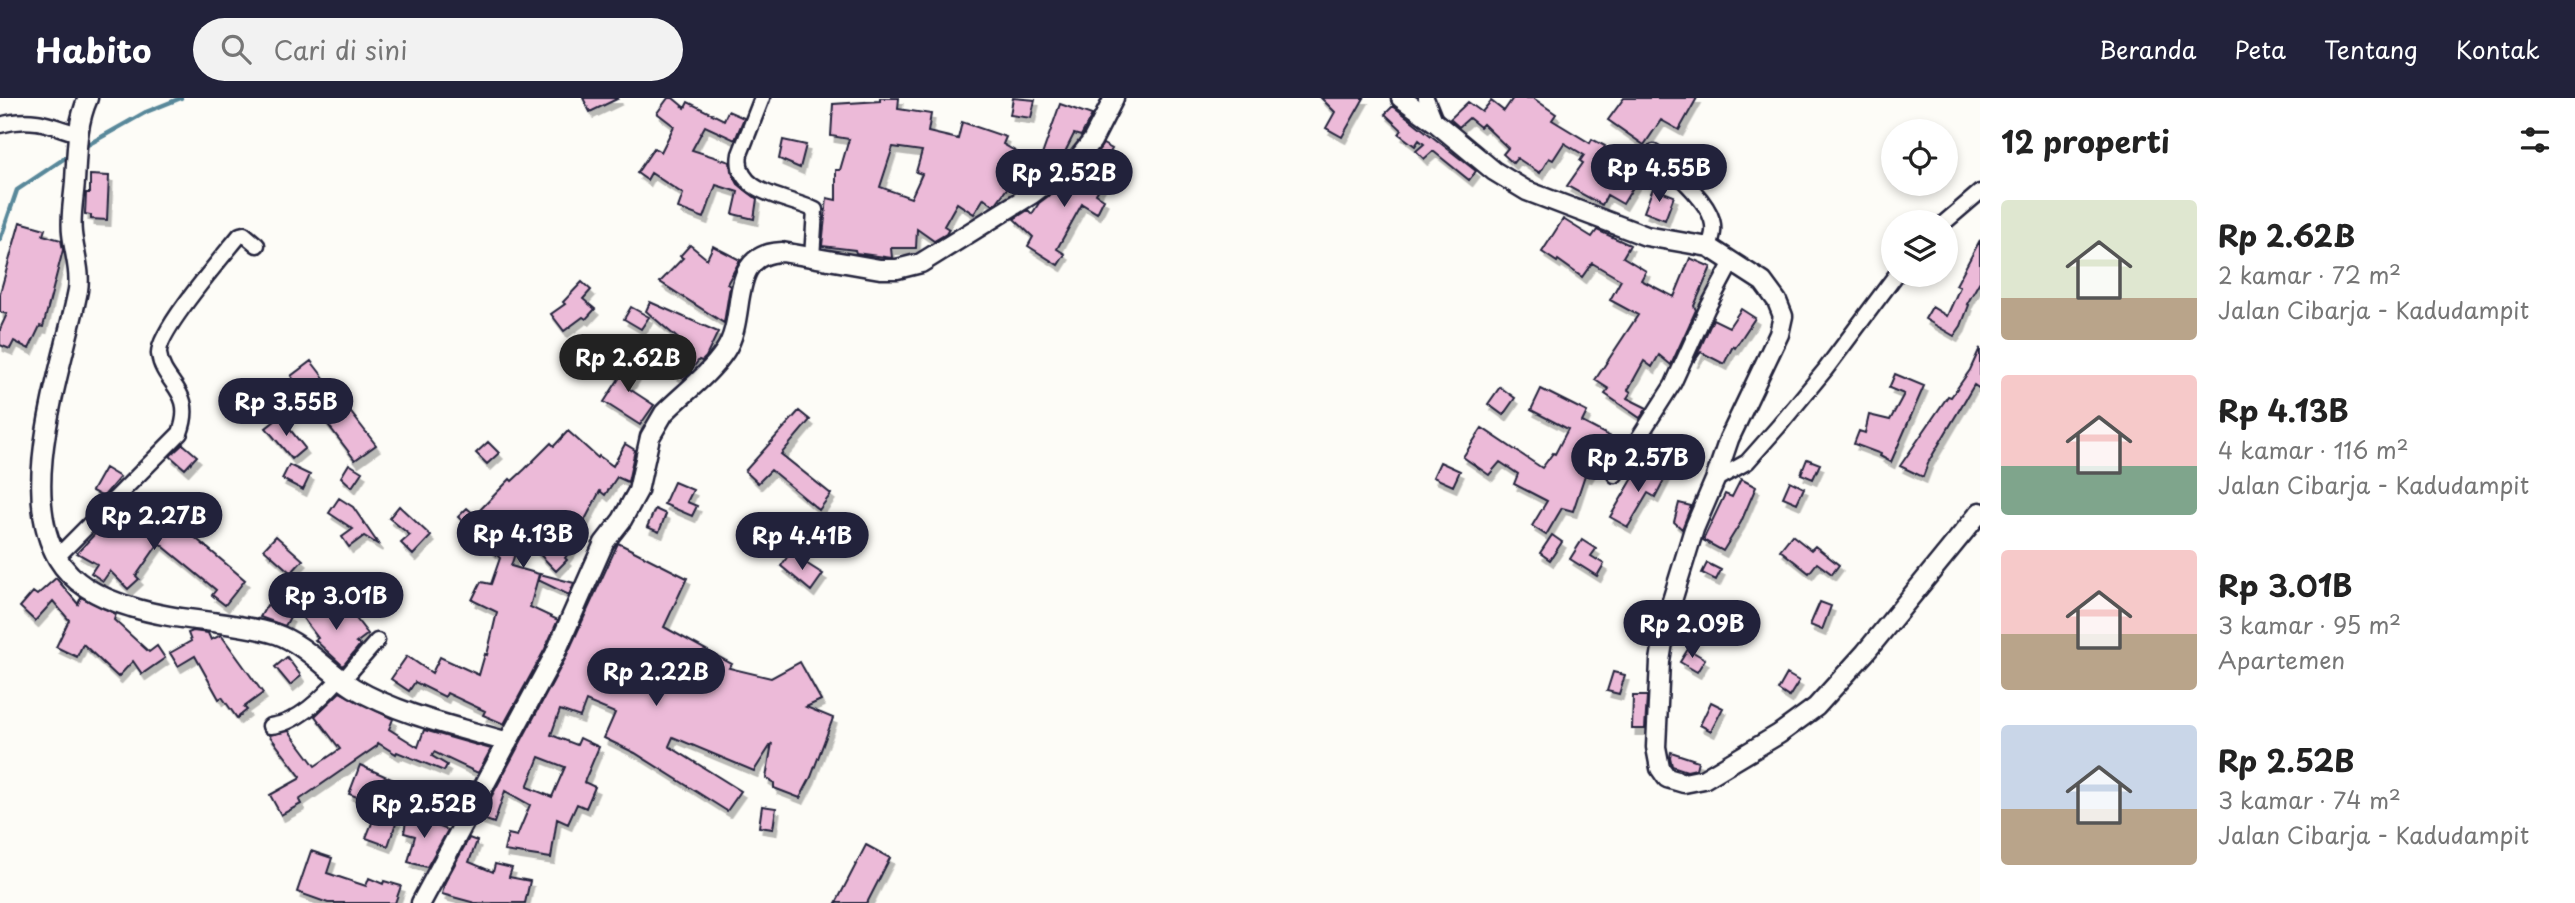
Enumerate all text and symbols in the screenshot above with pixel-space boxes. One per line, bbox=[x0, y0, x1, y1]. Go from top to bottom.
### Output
search box bbox=[193, 18, 683, 81]
text: Habito bbox=[35, 24, 151, 74]
icon: search bbox=[217, 30, 255, 68]
text: Cari di sini bbox=[273, 30, 407, 69]
text: Beranda bbox=[2099, 31, 2196, 67]
text: Peta bbox=[2234, 31, 2286, 67]
text: Tentang bbox=[2324, 31, 2418, 67]
text: Kontak bbox=[2456, 31, 2540, 67]
text: 12 properti bbox=[2001, 118, 2170, 163]
map controls bbox=[1881, 119, 1958, 287]
button: locate bbox=[1881, 119, 1958, 196]
icon: filters bbox=[2516, 121, 2554, 159]
pin: Rp 4.55B bbox=[1587, 144, 1731, 204]
text: Rp 4.55B bbox=[1607, 149, 1711, 184]
pin: Rp 2.52B bbox=[992, 150, 1136, 209]
text: Rp 2.52B bbox=[1012, 154, 1116, 189]
button: layers bbox=[1881, 210, 1958, 287]
text: Rp 2.62B bbox=[2218, 212, 2355, 257]
icon: home bbox=[2057, 228, 2141, 312]
text: 2 kamar · 72 m² bbox=[2218, 257, 2401, 292]
text: Jalan Cibarja - Kadudampit bbox=[2218, 292, 2529, 327]
pin: Rp 2.62B bbox=[556, 334, 700, 394]
text: Rp 2.62B bbox=[575, 339, 681, 374]
pin: Rp 3.55B bbox=[214, 378, 358, 438]
text: Rp 3.55B bbox=[234, 383, 338, 418]
text: Rp 4.13B bbox=[2218, 387, 2349, 432]
icon: home bbox=[2057, 403, 2141, 487]
text: 4 kamar · 116 m² bbox=[2218, 432, 2409, 467]
pin: Rp 2.57B bbox=[1566, 434, 1710, 494]
text: Rp 2.57B bbox=[1587, 439, 1689, 474]
text: Jalan Cibarja - Kadudampit bbox=[2218, 467, 2529, 502]
pin: Rp 2.27B bbox=[82, 492, 226, 552]
text: Rp 2.27B bbox=[101, 497, 207, 532]
pin: Rp 4.13B bbox=[451, 510, 595, 570]
pin: Rp 4.41B bbox=[730, 512, 874, 572]
text: Rp 4.13B bbox=[473, 515, 573, 550]
text: Rp 4.41B bbox=[752, 517, 852, 552]
text: Rp 3.01B bbox=[2218, 562, 2353, 607]
pin: Rp 3.01B bbox=[264, 573, 408, 632]
text: Rp 3.01B bbox=[284, 577, 388, 612]
icon: home bbox=[2057, 578, 2141, 662]
pin: Rp 2.09B bbox=[1620, 601, 1764, 660]
text: Rp 2.09B bbox=[1640, 605, 1744, 640]
text: 3 kamar · 95 m² bbox=[2218, 607, 2401, 642]
text: Apartemen bbox=[2218, 642, 2345, 677]
pin: Rp 2.22B bbox=[584, 648, 728, 708]
text: Rp 2.22B bbox=[603, 653, 709, 688]
text: Rp 2.52B bbox=[2218, 737, 2355, 782]
icon: home bbox=[2057, 753, 2141, 837]
pin: Rp 2.52B bbox=[352, 780, 496, 840]
text: 3 kamar · 74 m² bbox=[2218, 782, 2401, 817]
text: Rp 2.52B bbox=[372, 785, 476, 820]
text: Jalan Cibarja - Kadudampit bbox=[2218, 817, 2529, 852]

